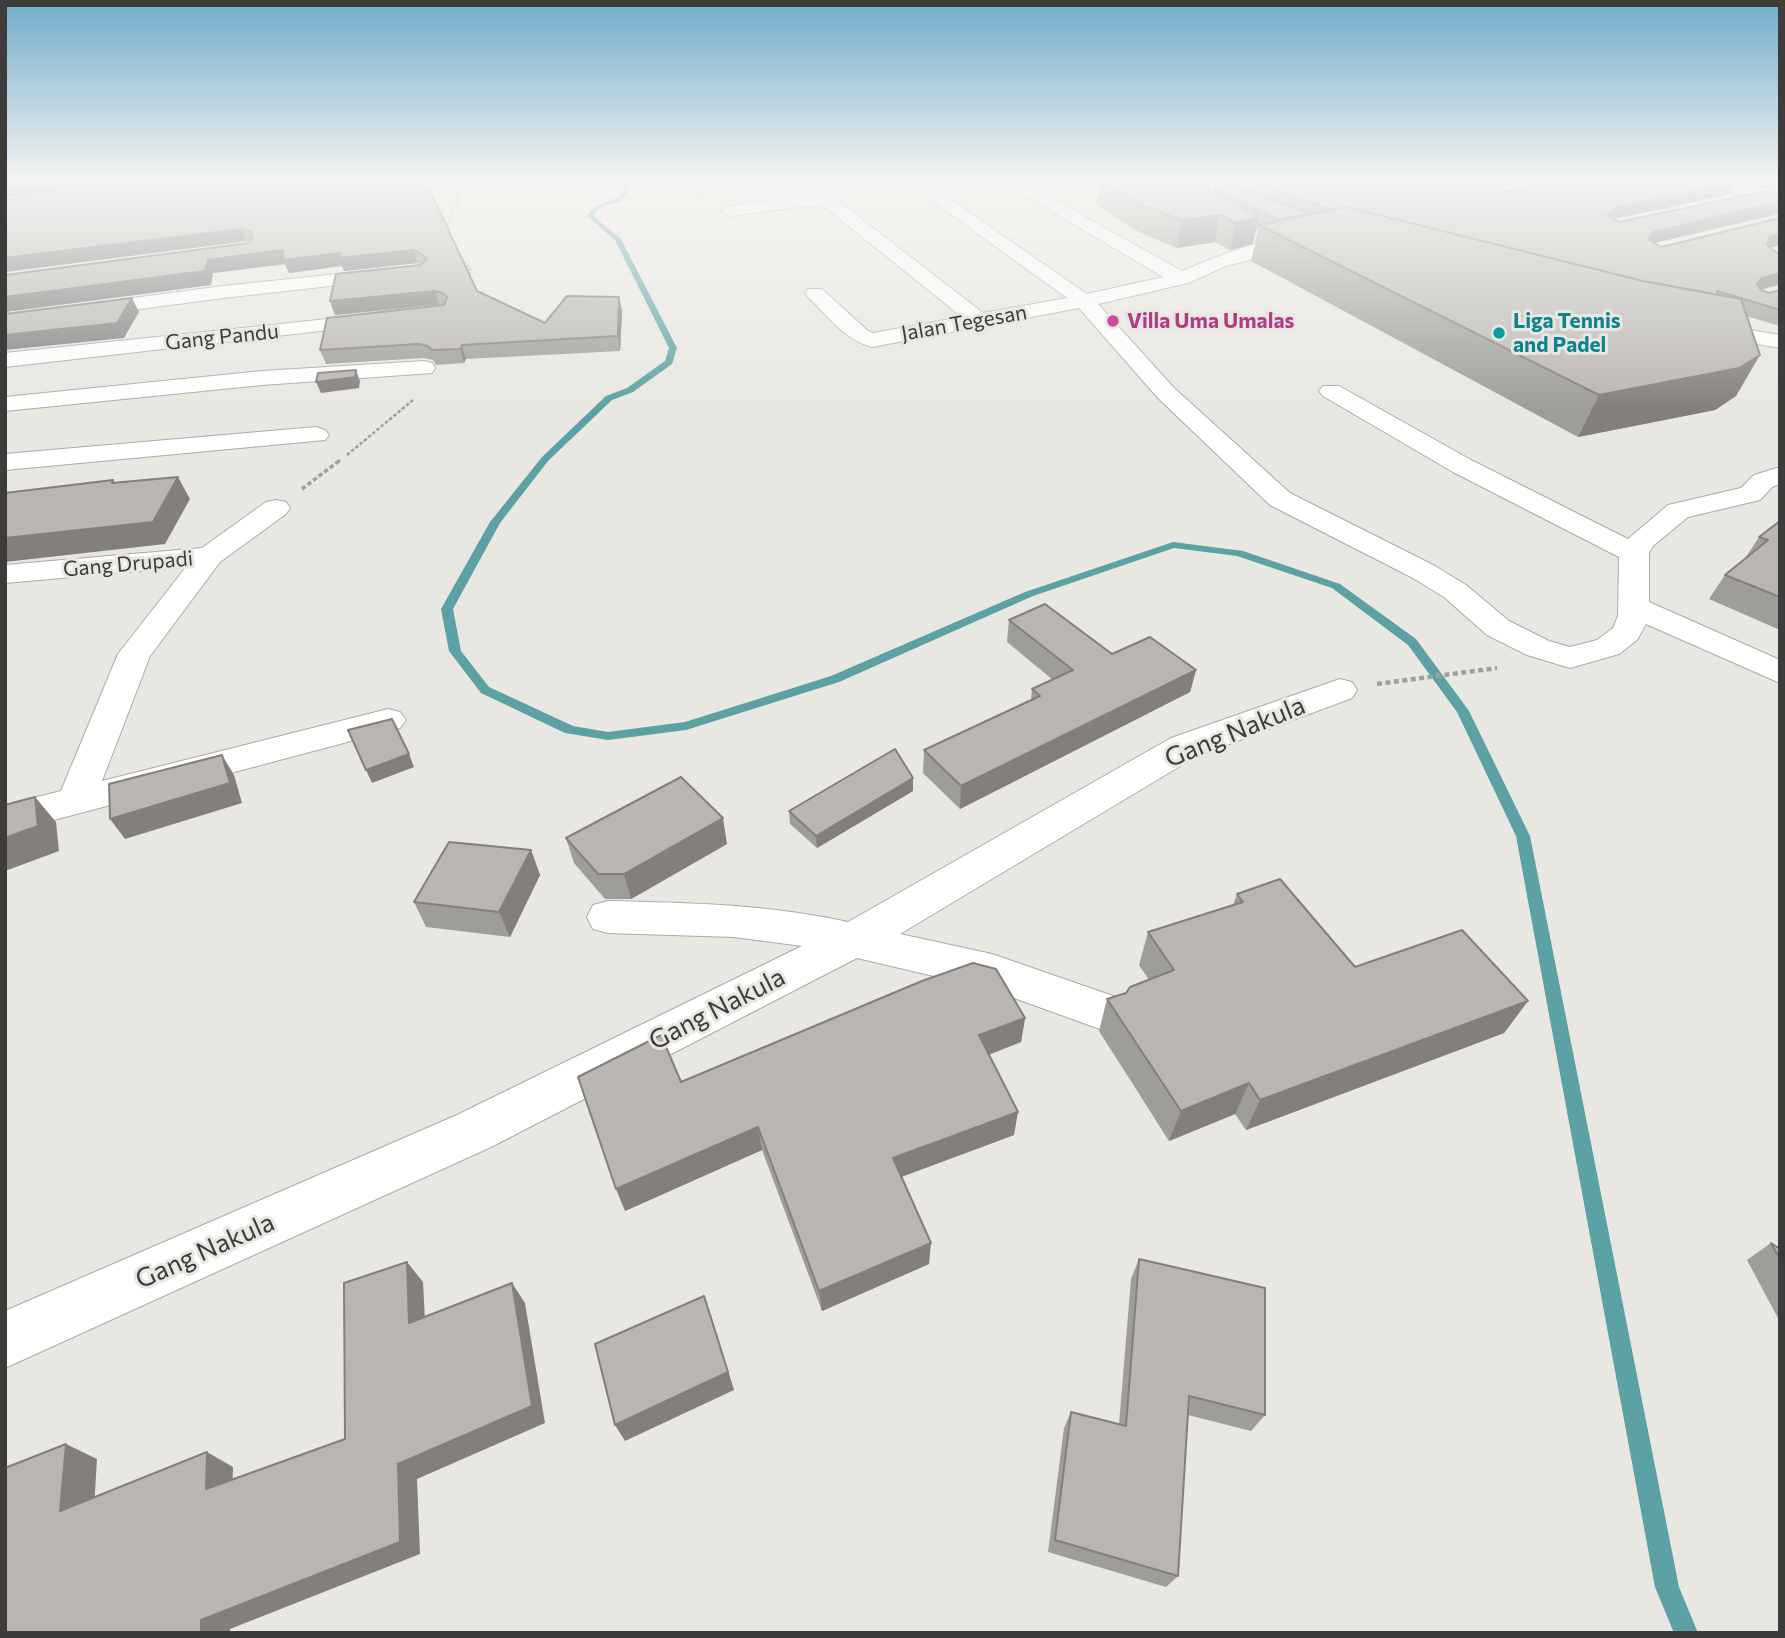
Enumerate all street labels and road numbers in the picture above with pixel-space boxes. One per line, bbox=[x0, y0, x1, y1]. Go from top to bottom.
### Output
street label: Jalan Tegesan bbox=[899, 300, 1029, 346]
street label: Gang Pandu bbox=[164, 319, 280, 355]
street label: Gang Drupadi bbox=[62, 546, 194, 582]
street label: Gang Nakula bbox=[1160, 690, 1310, 774]
street label: Gang Nakula bbox=[644, 961, 790, 1057]
street label: Gang Nakula bbox=[131, 1207, 279, 1295]

